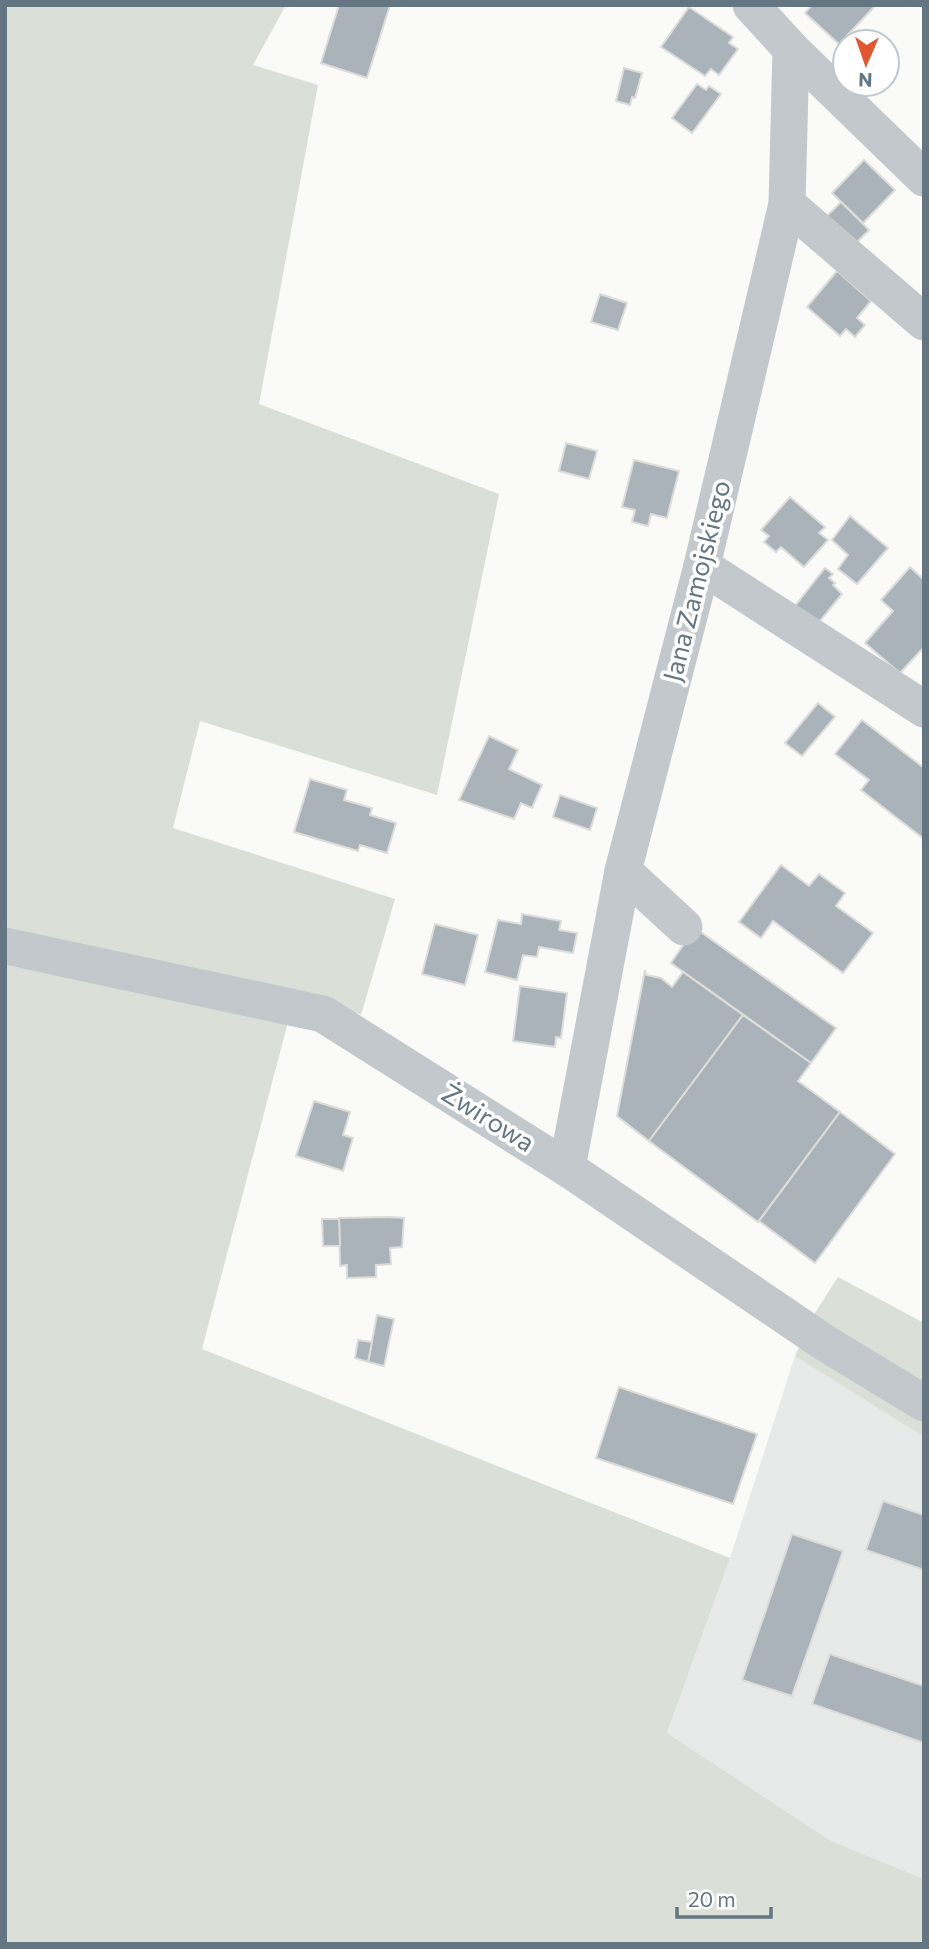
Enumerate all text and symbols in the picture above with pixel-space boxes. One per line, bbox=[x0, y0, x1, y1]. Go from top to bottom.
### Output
north arrow bbox=[831, 28, 901, 98]
text: N bbox=[858, 69, 873, 92]
street label: Jana Zamojskiego bbox=[656, 477, 736, 684]
street label: Żwirowa bbox=[437, 1076, 541, 1157]
scale bar bbox=[677, 1876, 772, 1920]
text: 20 m bbox=[688, 1886, 736, 1911]

